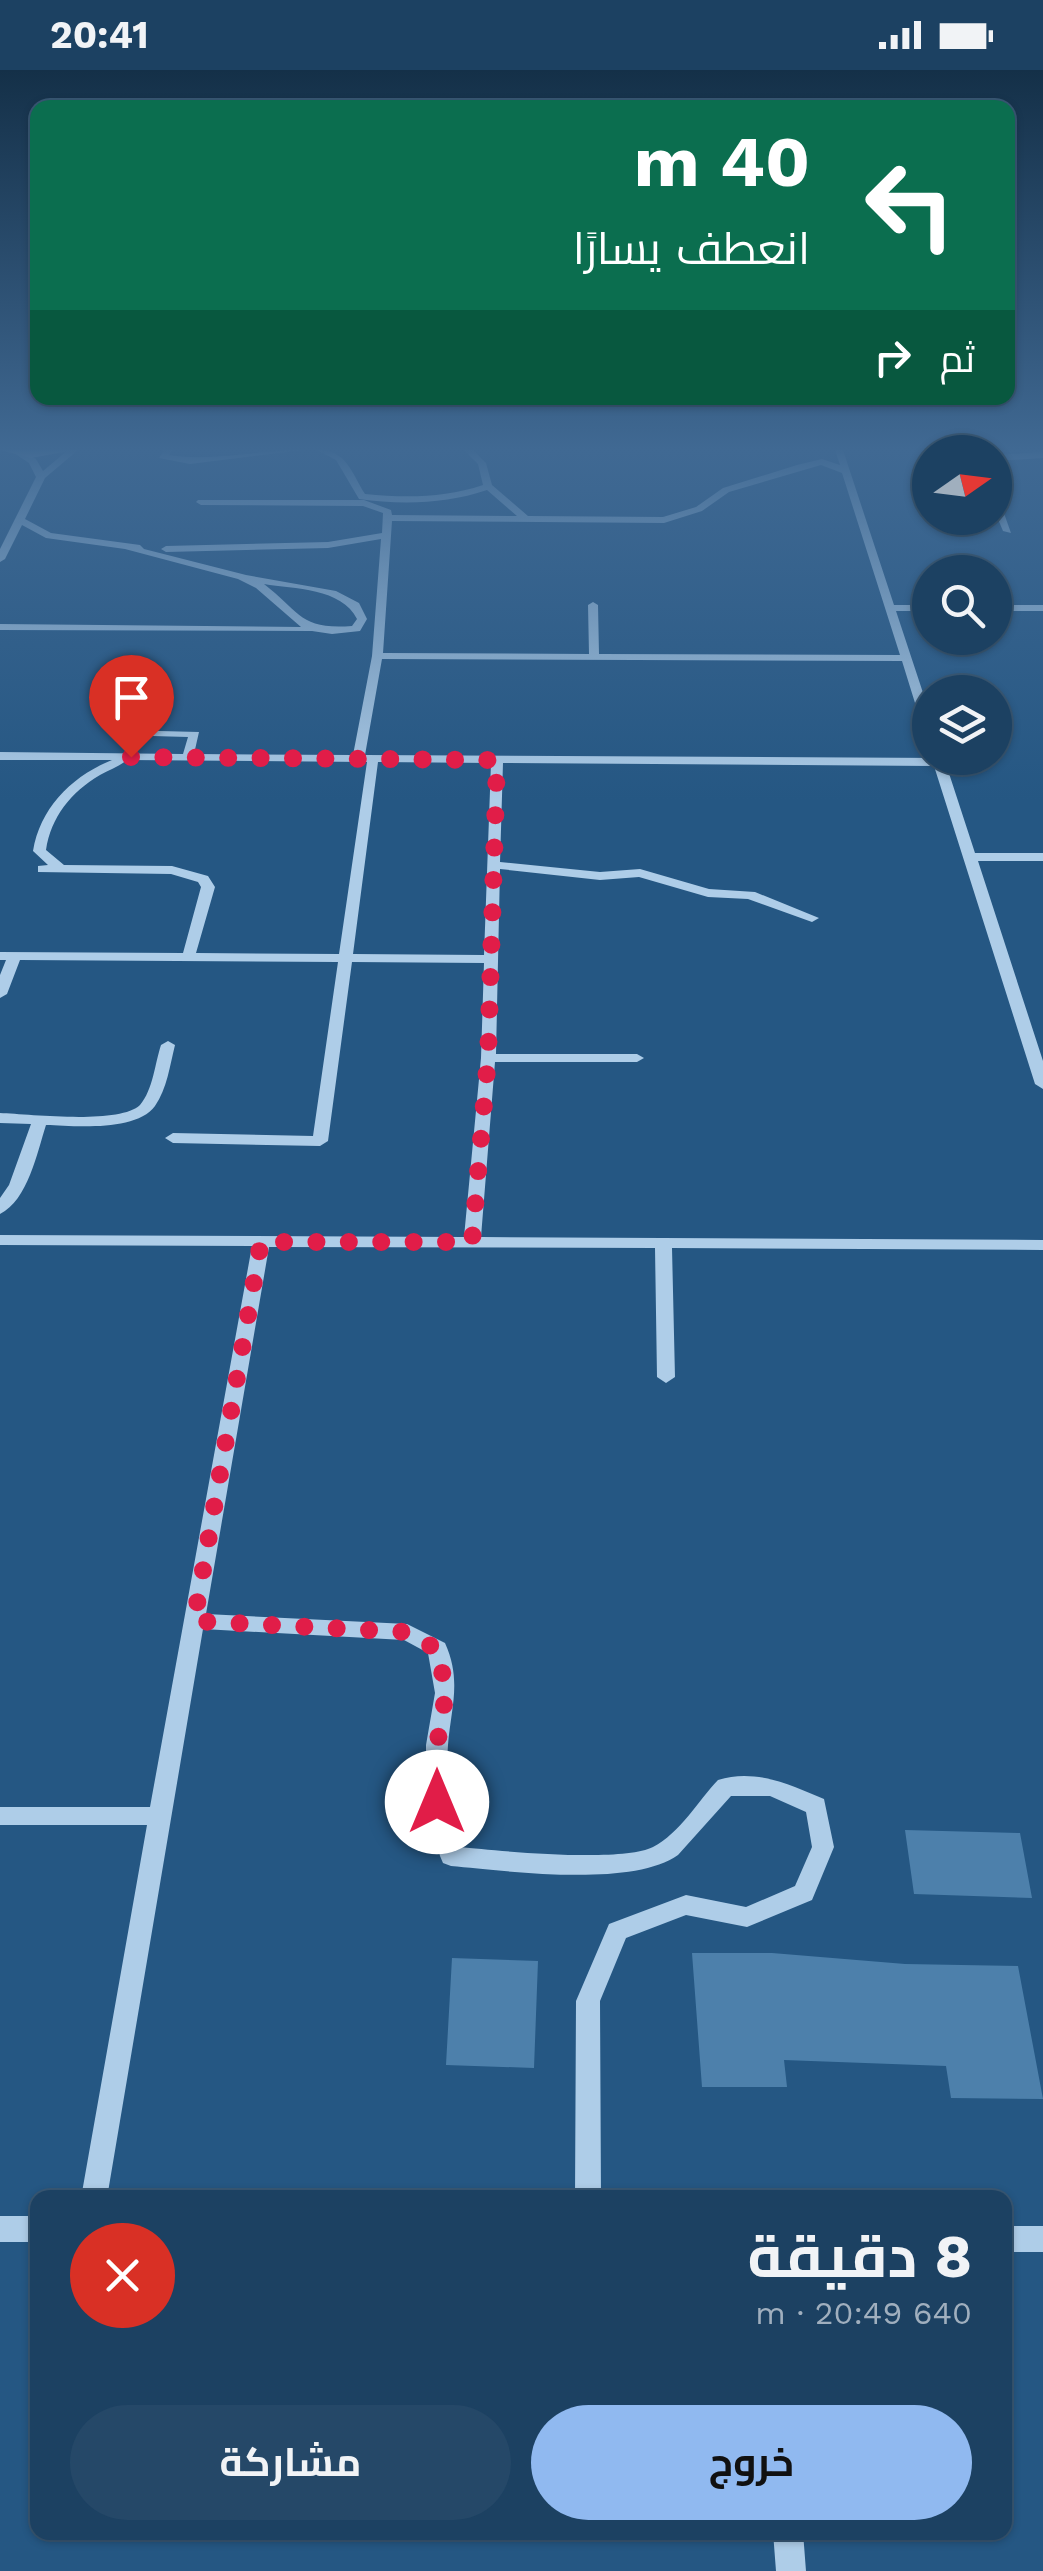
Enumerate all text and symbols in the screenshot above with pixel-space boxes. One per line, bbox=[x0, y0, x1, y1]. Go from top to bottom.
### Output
text: 20:41 bbox=[50, 13, 149, 57]
text: 40 m bbox=[634, 121, 810, 203]
icon: left bbox=[845, 140, 975, 270]
text: انعطف يسارًا bbox=[573, 222, 810, 275]
icon: right bbox=[865, 330, 920, 385]
text: ثم bbox=[940, 337, 975, 381]
north arrow bbox=[912, 435, 1012, 535]
map controls bbox=[912, 435, 1012, 775]
button: search bbox=[912, 555, 1012, 655]
pin bbox=[89, 655, 174, 758]
icon: arrive bbox=[104, 670, 159, 725]
button: layers bbox=[912, 675, 1012, 775]
position arrow bbox=[385, 1750, 489, 1854]
text: 8 دقيقة bbox=[748, 2221, 972, 2292]
button: close bbox=[70, 2223, 175, 2328]
text: 640 m · 20:49 bbox=[755, 2294, 972, 2332]
button: مشاركة bbox=[70, 2405, 511, 2520]
button: خروج bbox=[531, 2405, 972, 2520]

